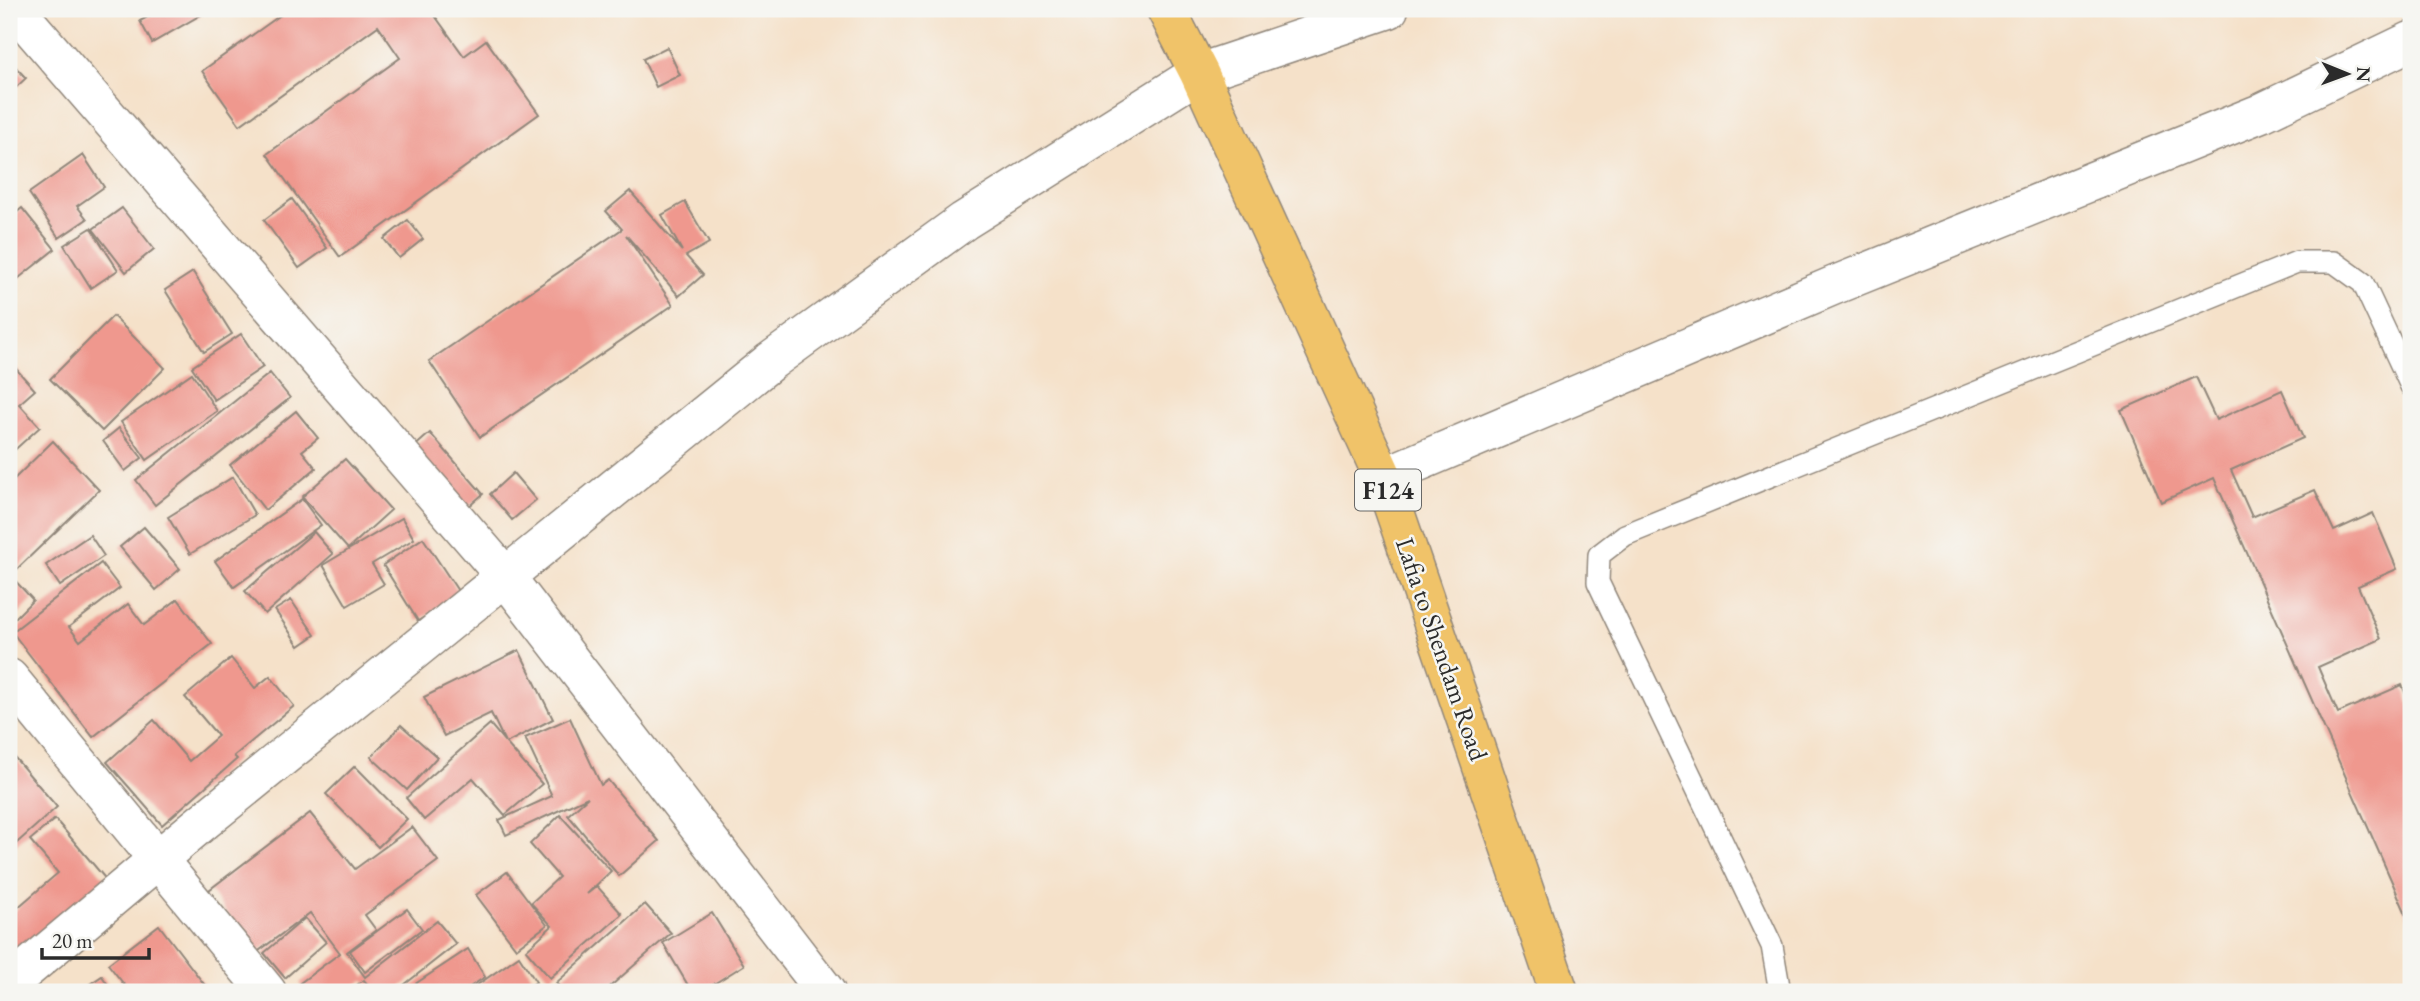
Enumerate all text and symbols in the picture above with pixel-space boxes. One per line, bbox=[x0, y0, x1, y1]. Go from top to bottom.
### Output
north arrow bbox=[2312, 38, 2382, 108]
text: N bbox=[2351, 66, 2376, 83]
road number: F124 bbox=[1355, 470, 1421, 510]
street label: Lafia to Shendam Road bbox=[1388, 533, 1496, 766]
scale bar bbox=[42, 917, 149, 961]
text: 20 m bbox=[52, 927, 93, 954]

